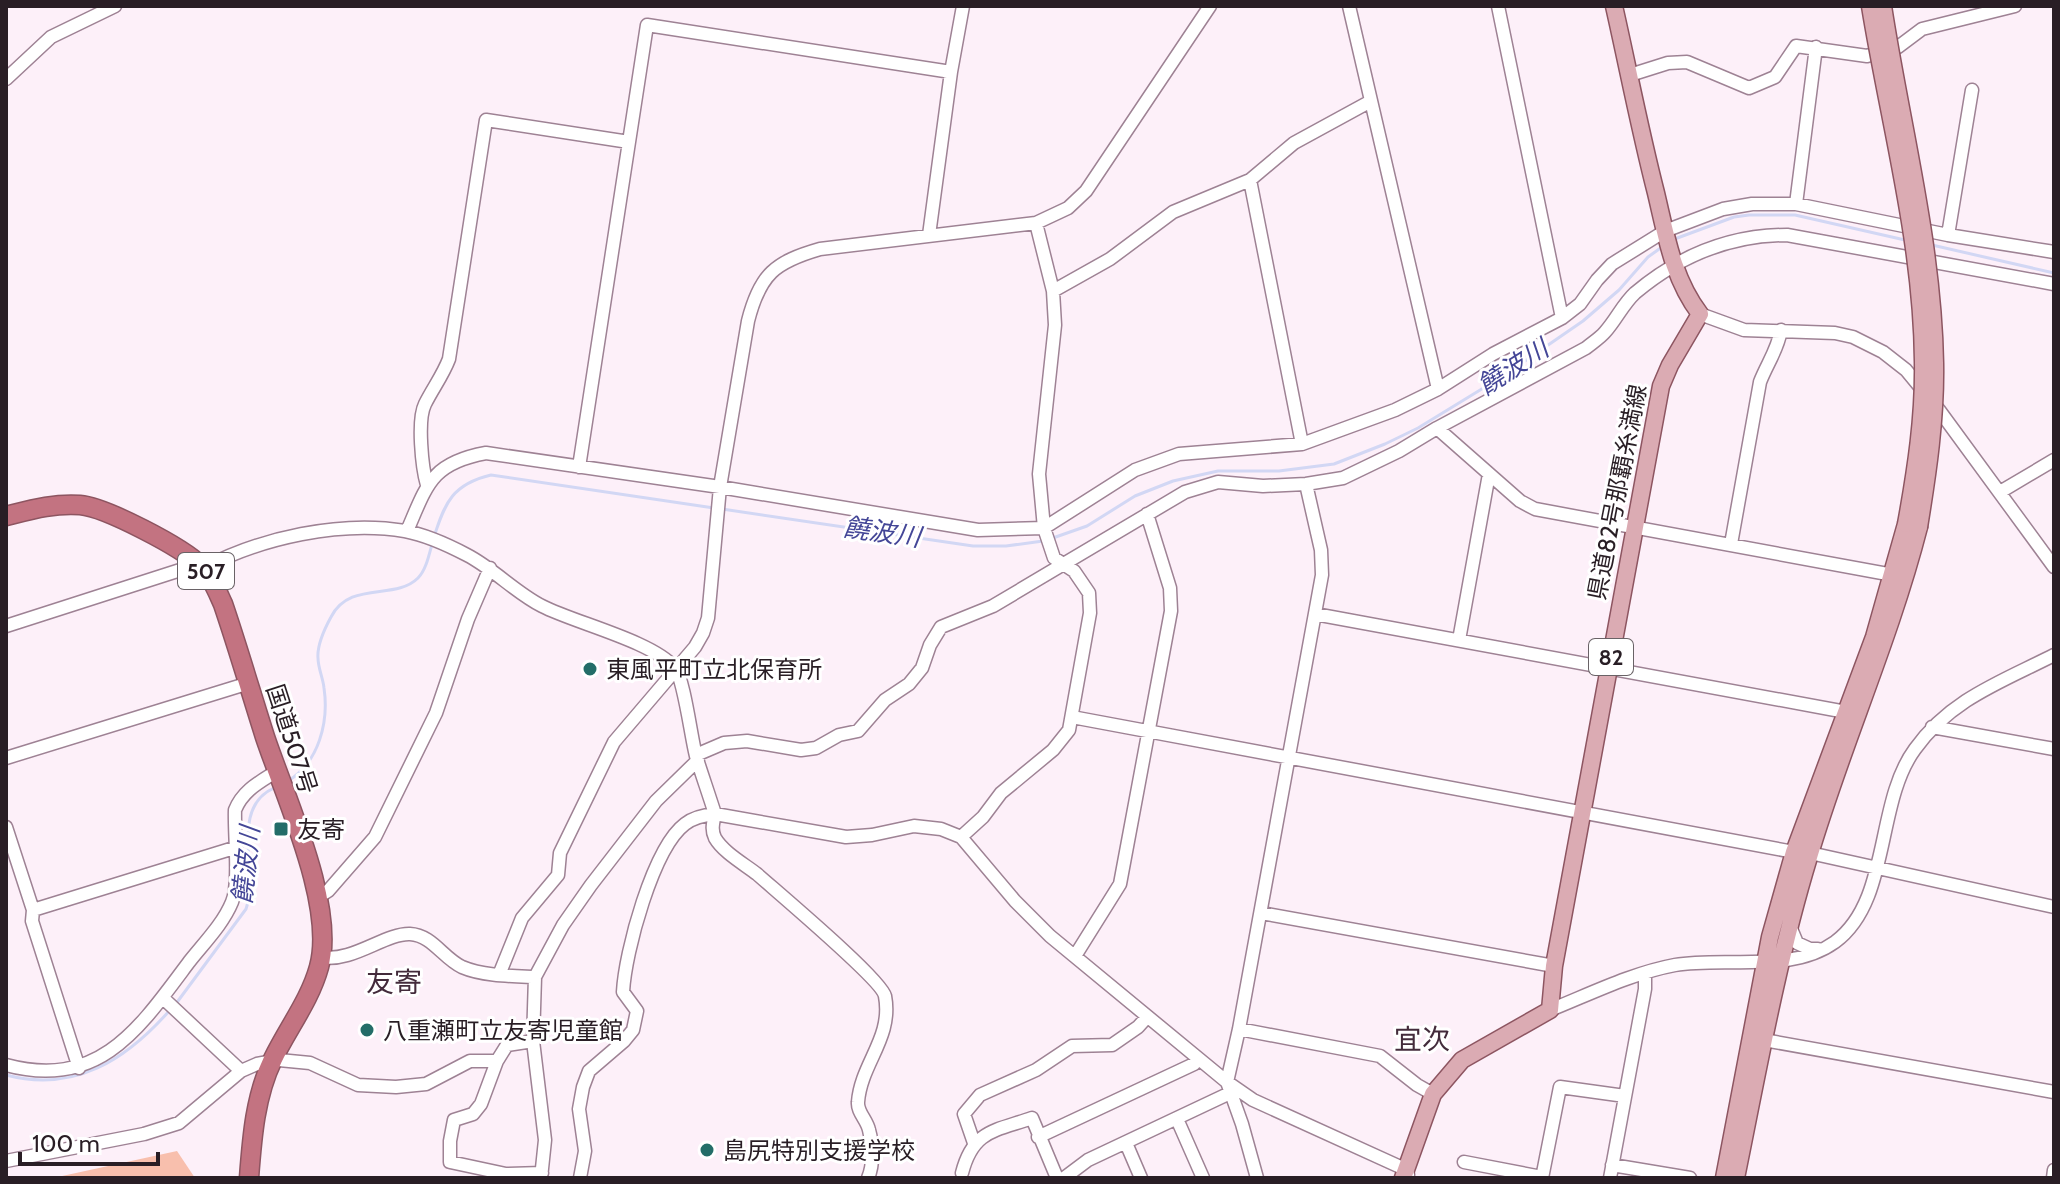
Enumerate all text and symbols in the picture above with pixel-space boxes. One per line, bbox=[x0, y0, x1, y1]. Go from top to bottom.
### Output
water label: 饒波川 bbox=[1472, 331, 1557, 402]
street label: 県道82号那覇糸満線 bbox=[1582, 382, 1652, 602]
water label: 饒波川 bbox=[841, 511, 926, 554]
road number: 507 bbox=[178, 553, 234, 589]
road number: 82 bbox=[1589, 639, 1633, 675]
place label: 東風平町立北保育所 bbox=[606, 655, 822, 684]
marker: 東風平町立北保育所 bbox=[581, 660, 599, 678]
street label: 国道507号 bbox=[261, 681, 323, 797]
place label: 友寄 bbox=[297, 815, 345, 844]
marker: 友寄 bbox=[272, 820, 290, 838]
water label: 饒波川 bbox=[226, 822, 266, 905]
district label: 友寄 bbox=[366, 965, 422, 999]
place label: 八重瀬町立友寄児童館 bbox=[383, 1016, 623, 1045]
marker: 八重瀬町立友寄児童館 bbox=[358, 1021, 376, 1039]
district label: 宜次 bbox=[1394, 1022, 1450, 1056]
scale bar bbox=[20, 1116, 158, 1166]
text: 100 m bbox=[32, 1129, 100, 1158]
place label: 島尻特別支援学校 bbox=[723, 1136, 915, 1165]
marker: 島尻特別支援学校 bbox=[698, 1141, 716, 1159]

